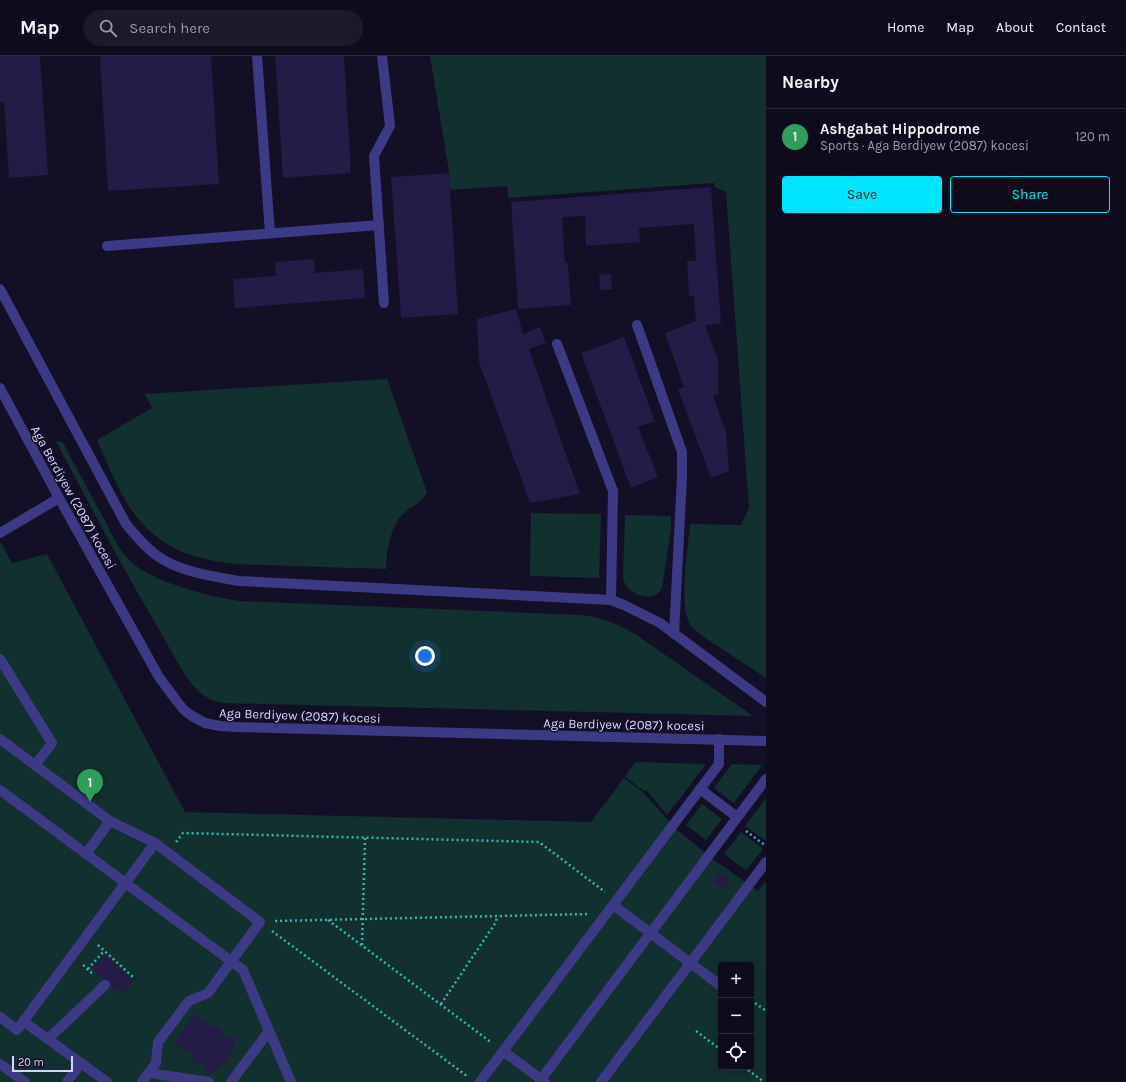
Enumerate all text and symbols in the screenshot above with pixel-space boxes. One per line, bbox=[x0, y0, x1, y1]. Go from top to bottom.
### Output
search box bbox=[83, 10, 363, 46]
text: Map bbox=[20, 17, 59, 39]
icon: search bbox=[97, 17, 119, 39]
text: Search here bbox=[129, 19, 210, 37]
text: Home bbox=[887, 19, 924, 36]
text: Map bbox=[946, 19, 974, 36]
text: About bbox=[996, 19, 1034, 36]
text: Contact bbox=[1056, 19, 1106, 36]
text: Nearby bbox=[782, 72, 839, 92]
text: Ashgabat Hippodrome bbox=[820, 120, 980, 138]
text: 1 bbox=[793, 129, 797, 144]
text: 120 m bbox=[1075, 129, 1110, 144]
text: Sports · Aga Berdiyew (2087) kocesi bbox=[820, 138, 1029, 153]
button: Save bbox=[782, 176, 942, 213]
button: Share bbox=[950, 176, 1110, 213]
street label: Aga Berdiyew (2087) kocesi bbox=[28, 423, 119, 572]
your location bbox=[415, 646, 435, 666]
street label: Aga Berdiyew (2087) kocesi bbox=[219, 705, 381, 726]
street label: Aga Berdiyew (2087) kocesi bbox=[543, 716, 705, 733]
pin: 1 bbox=[77, 769, 103, 802]
map controls bbox=[718, 962, 754, 1070]
button: + bbox=[718, 962, 754, 998]
button: − bbox=[718, 998, 754, 1034]
button: locate bbox=[718, 1034, 754, 1070]
scale bar bbox=[12, 1054, 73, 1073]
text: 20 m bbox=[18, 1056, 44, 1069]

